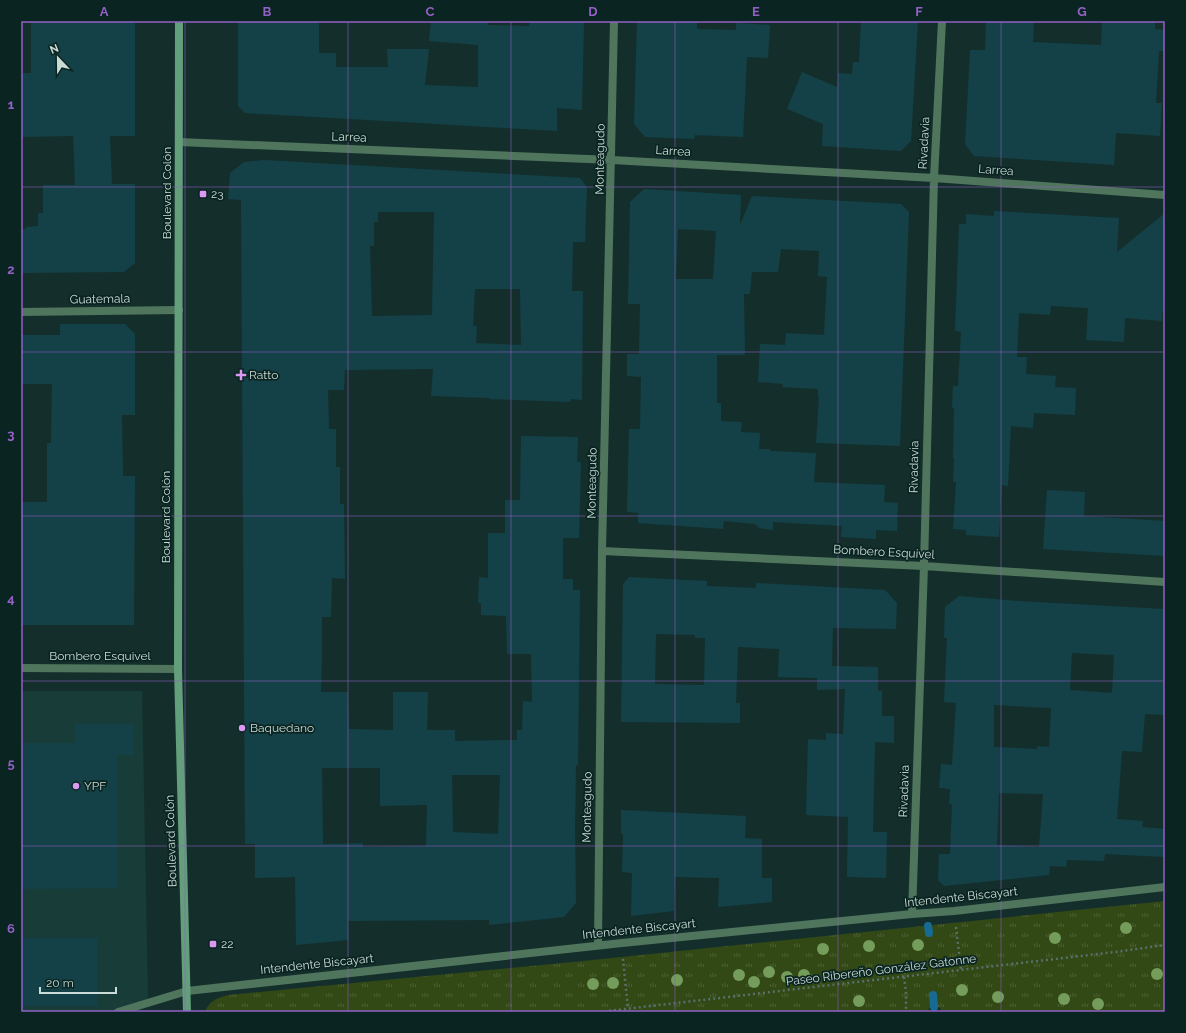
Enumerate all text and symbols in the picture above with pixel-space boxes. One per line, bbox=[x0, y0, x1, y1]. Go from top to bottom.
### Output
text: A bbox=[100, 4, 109, 19]
text: B bbox=[263, 4, 272, 19]
text: C bbox=[426, 4, 435, 19]
text: D bbox=[588, 4, 598, 19]
text: E bbox=[752, 4, 760, 19]
text: F bbox=[915, 4, 923, 19]
text: G bbox=[1077, 4, 1087, 19]
north arrow bbox=[38, 38, 78, 78]
text: N bbox=[48, 42, 61, 57]
text: 1 bbox=[8, 97, 15, 112]
street label: Rivadavia bbox=[916, 116, 932, 170]
street label: Monteagudo bbox=[592, 123, 608, 195]
street label: Larrea bbox=[331, 129, 367, 145]
street label: Larrea bbox=[655, 143, 691, 159]
street label: Boulevard Colón bbox=[160, 147, 174, 239]
street label: Larrea bbox=[978, 162, 1014, 178]
place label: 23 bbox=[211, 187, 224, 201]
marker: 23 bbox=[198, 189, 208, 199]
text: 2 bbox=[7, 262, 15, 277]
street label: Guatemala bbox=[70, 291, 130, 307]
place label: Ratto bbox=[249, 368, 278, 382]
marker: Ratto bbox=[236, 370, 246, 380]
text: 3 bbox=[7, 427, 15, 442]
street label: Rivadavia bbox=[907, 441, 921, 493]
street label: Monteagudo bbox=[584, 447, 600, 519]
street label: Boulevard Colón bbox=[159, 471, 173, 563]
street label: Bombero Esquivel bbox=[833, 542, 936, 562]
text: 4 bbox=[7, 591, 15, 606]
street label: Bombero Esquivel bbox=[49, 649, 152, 663]
place label: Baquedano bbox=[250, 721, 314, 735]
marker: Baquedano bbox=[237, 723, 247, 733]
text: 5 bbox=[7, 756, 15, 771]
street label: Rivadavia bbox=[896, 764, 912, 818]
street label: Monteagudo bbox=[579, 771, 595, 843]
place label: YPF bbox=[84, 779, 106, 793]
marker: YPF bbox=[71, 781, 81, 791]
street label: Boulevard Colón bbox=[162, 795, 180, 887]
street label: Intendente Biscayart bbox=[904, 884, 1018, 910]
street label: Intendente Biscayart bbox=[582, 916, 696, 942]
text: 6 bbox=[7, 921, 15, 936]
place label: 22 bbox=[221, 937, 234, 951]
marker: 22 bbox=[208, 939, 218, 949]
street label: Intendente Biscayart bbox=[260, 951, 374, 977]
street label: Paseo Ribereño González Gatonne bbox=[785, 951, 977, 989]
scale bar bbox=[40, 969, 116, 995]
text: 20 m bbox=[46, 976, 74, 990]

